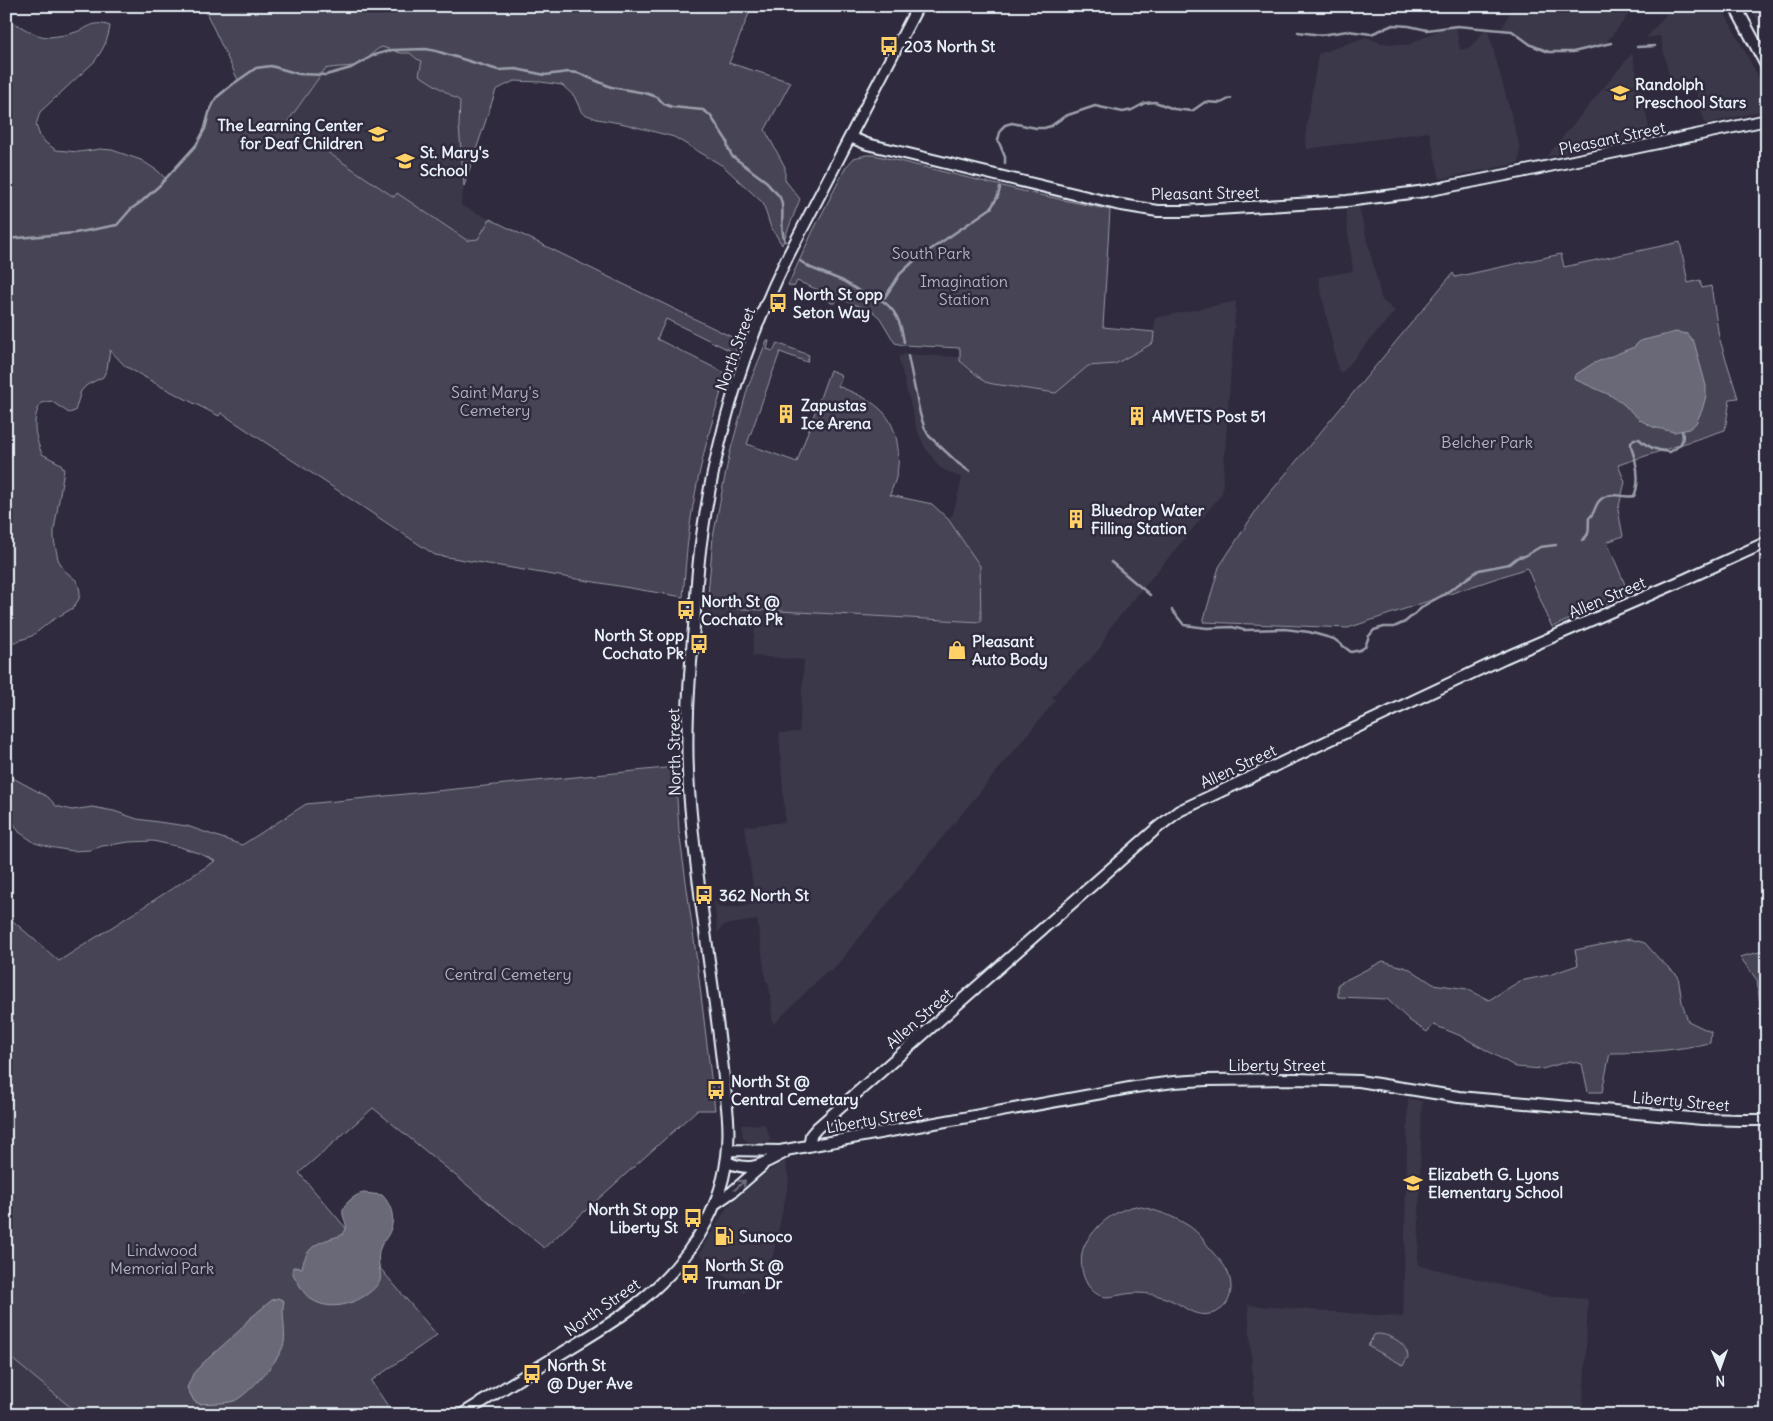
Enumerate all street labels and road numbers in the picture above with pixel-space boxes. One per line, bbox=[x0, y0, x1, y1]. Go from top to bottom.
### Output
street label: Pleasant Street bbox=[1557, 117, 1668, 159]
street label: Pleasant Street bbox=[1151, 182, 1260, 204]
street label: North Street bbox=[711, 304, 760, 394]
street label: Allen Street bbox=[1565, 572, 1649, 622]
street label: North Street bbox=[663, 707, 685, 796]
street label: Allen Street bbox=[1197, 739, 1280, 792]
street label: Allen Street bbox=[882, 983, 957, 1052]
street label: Liberty Street bbox=[1228, 1055, 1326, 1075]
street label: Liberty Street bbox=[1632, 1087, 1731, 1115]
street label: Liberty Street bbox=[824, 1101, 924, 1137]
street label: North Street bbox=[560, 1273, 644, 1340]

